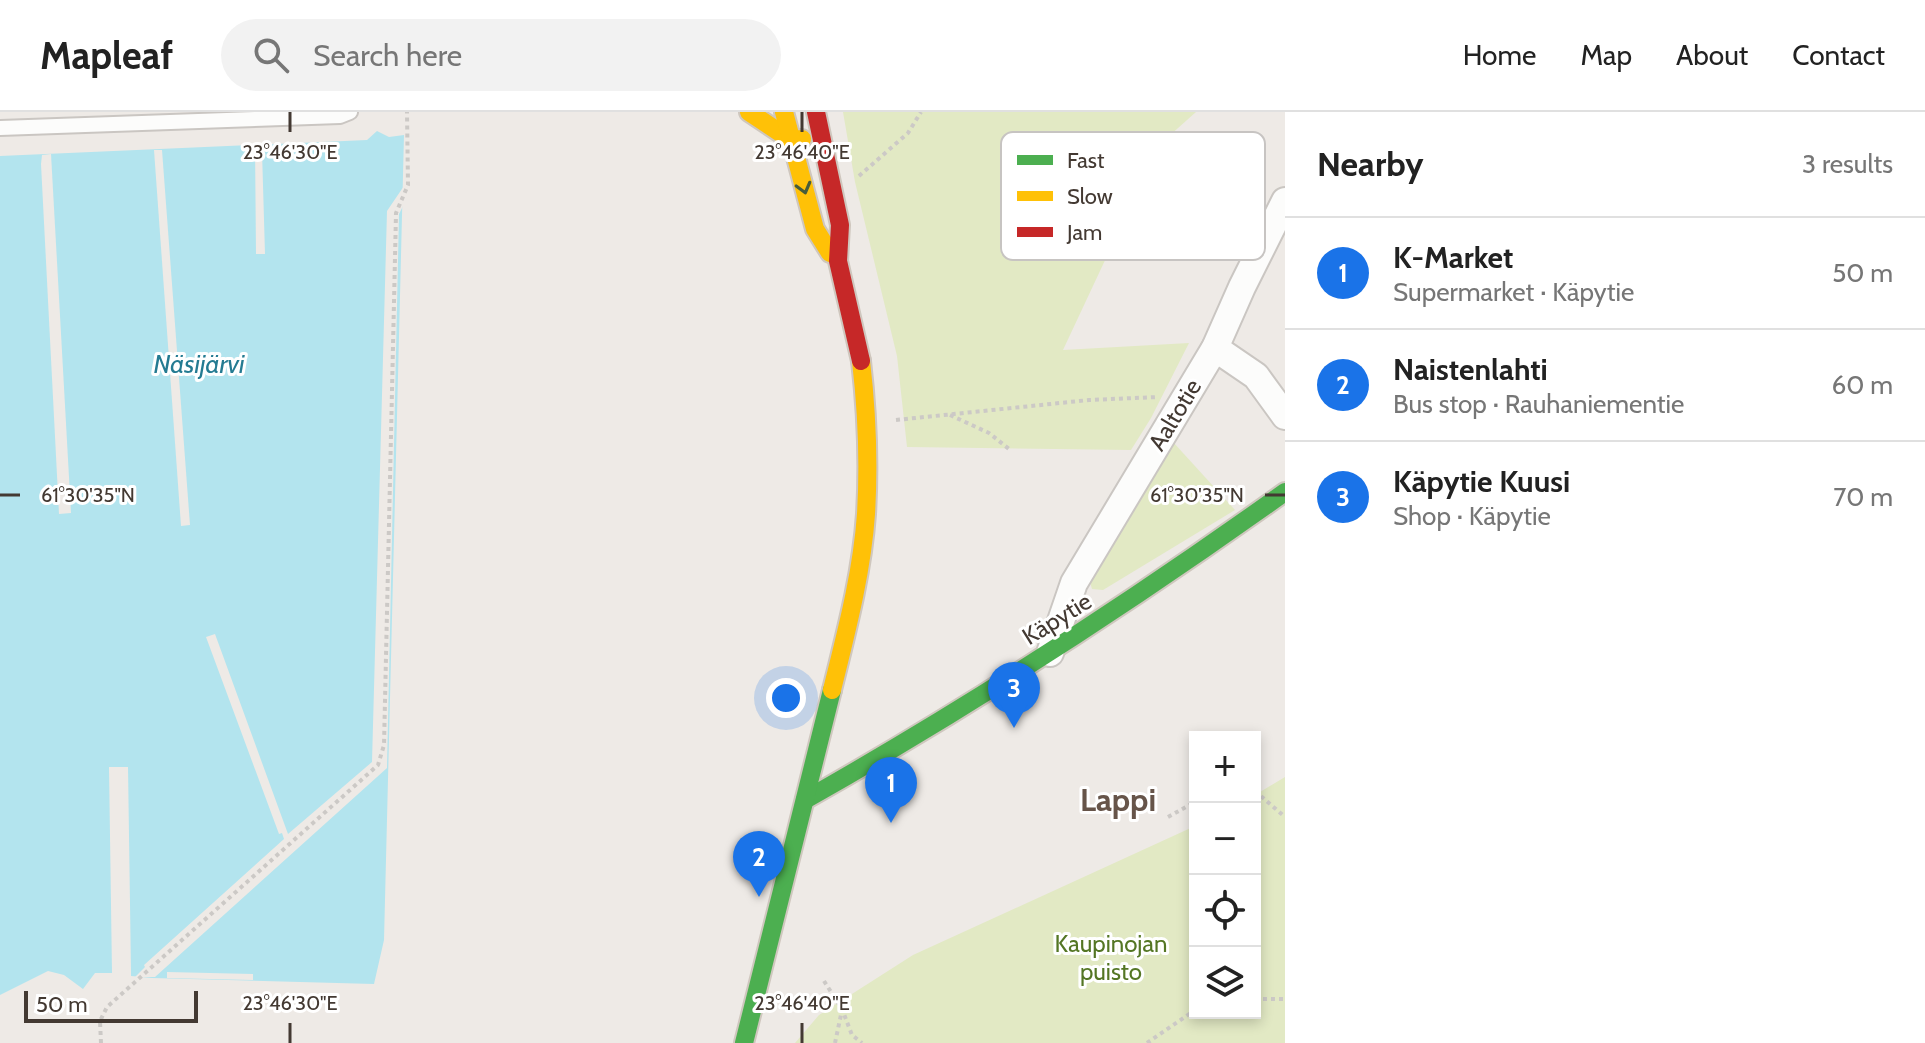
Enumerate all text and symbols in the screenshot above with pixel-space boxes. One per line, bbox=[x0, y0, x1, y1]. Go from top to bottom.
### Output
search box bbox=[221, 19, 781, 91]
text: Mapleaf bbox=[40, 32, 173, 79]
icon: search bbox=[249, 33, 293, 77]
text: Search here bbox=[313, 37, 462, 74]
text: Home bbox=[1463, 38, 1536, 72]
text: Map bbox=[1580, 38, 1632, 72]
text: About bbox=[1676, 38, 1748, 72]
text: Contact bbox=[1792, 38, 1885, 72]
legend bbox=[1001, 132, 1265, 260]
text: 23°46'30"E bbox=[242, 140, 338, 164]
text: 23°46'40"E bbox=[754, 140, 850, 164]
text: Nearby bbox=[1317, 143, 1424, 185]
text: Fast bbox=[1067, 147, 1105, 174]
text: 3 results bbox=[1802, 148, 1893, 180]
one-way arrow bbox=[794, 180, 811, 194]
text: Slow bbox=[1067, 183, 1113, 210]
text: Jam bbox=[1066, 219, 1102, 246]
text: K-Market bbox=[1393, 239, 1513, 276]
text: 1 bbox=[1338, 257, 1348, 289]
text: 50 m bbox=[1832, 257, 1893, 289]
text: Supermarket · Käpytie bbox=[1393, 276, 1634, 308]
water label: Näsijärvi bbox=[153, 348, 245, 380]
text: Naistenlahti bbox=[1393, 351, 1548, 388]
text: 2 bbox=[1336, 369, 1350, 401]
text: 60 m bbox=[1831, 369, 1893, 401]
street label: Aaltotie bbox=[1142, 374, 1207, 456]
text: Bus stop · Rauhaniementie bbox=[1393, 388, 1684, 420]
text: Käpytie Kuusi bbox=[1393, 463, 1570, 500]
text: 3 bbox=[1336, 481, 1350, 513]
text: 70 m bbox=[1833, 481, 1893, 513]
text: 61°30'35"N bbox=[41, 483, 135, 507]
text: 61°30'35"N bbox=[1150, 483, 1244, 507]
text: Shop · Käpytie bbox=[1393, 500, 1551, 532]
street label: Käpytie bbox=[1017, 586, 1097, 651]
pin: 3 bbox=[988, 662, 1040, 728]
your location bbox=[766, 678, 806, 718]
map controls bbox=[1189, 731, 1261, 1019]
button: + bbox=[1189, 731, 1261, 803]
pin: 1 bbox=[865, 757, 917, 823]
district label: Lappi bbox=[1080, 780, 1156, 819]
button: − bbox=[1189, 803, 1261, 875]
pin: 2 bbox=[733, 831, 785, 897]
button: locate bbox=[1189, 875, 1261, 947]
park label: Kaupinojan puisto bbox=[1055, 929, 1167, 986]
button: layers bbox=[1189, 947, 1261, 1019]
scale bar bbox=[24, 987, 198, 1023]
text: 50 m bbox=[36, 991, 88, 1018]
text: 23°46'30"E bbox=[242, 991, 338, 1015]
text: 23°46'40"E bbox=[754, 991, 850, 1015]

